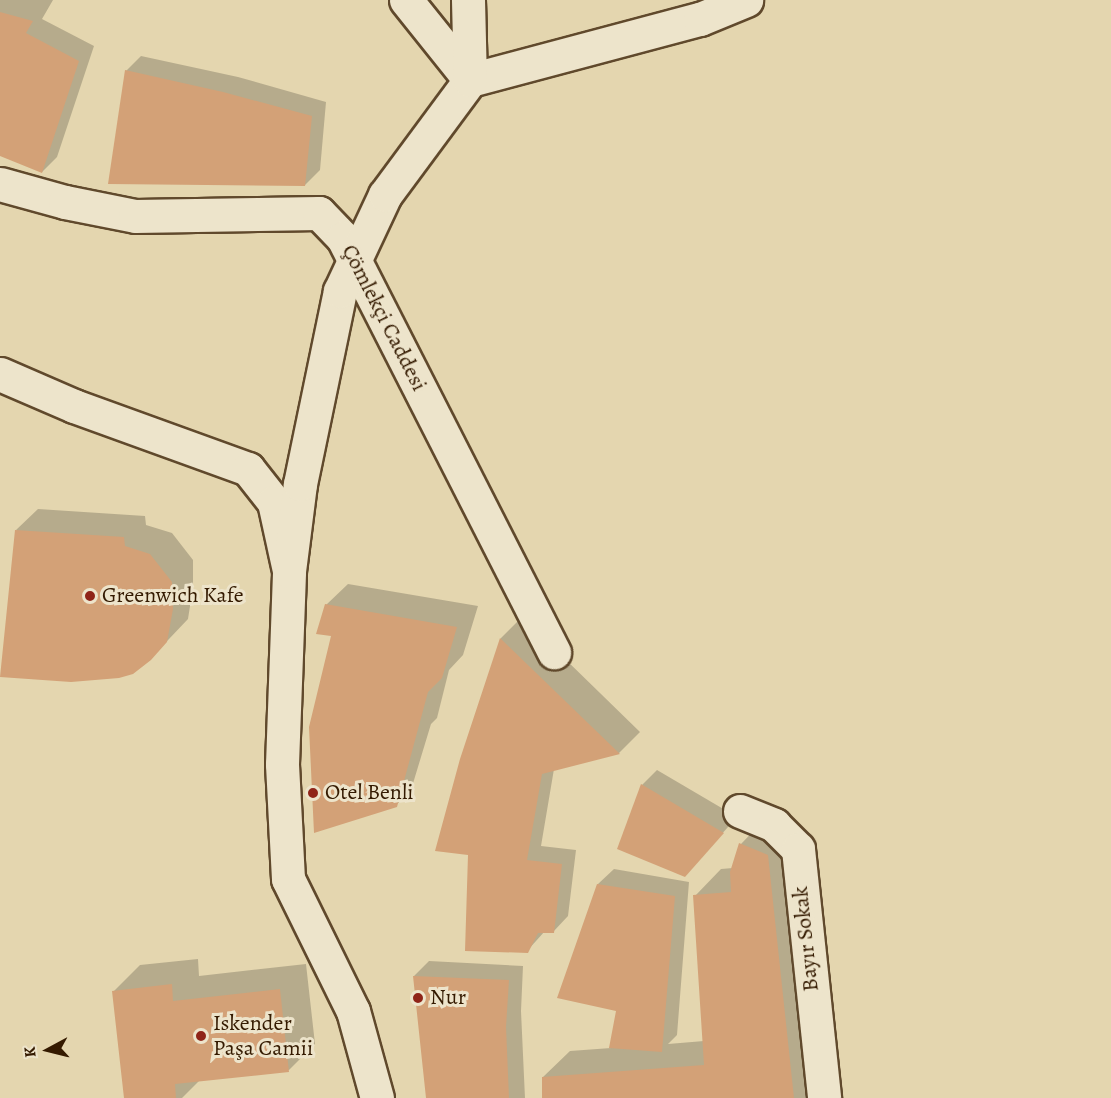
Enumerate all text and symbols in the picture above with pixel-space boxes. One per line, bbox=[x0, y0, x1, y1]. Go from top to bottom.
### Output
street label: Çömlekçi Caddesi bbox=[336, 240, 432, 396]
place label: Greenwich Kafe bbox=[102, 583, 244, 609]
marker: Greenwich Kafe bbox=[83, 589, 97, 603]
place label: Otel Benli bbox=[325, 780, 413, 806]
marker: Otel Benli bbox=[306, 786, 320, 800]
street label: Bayır Sokak bbox=[787, 885, 825, 993]
place label: Nur bbox=[430, 985, 466, 1011]
marker: Nur bbox=[411, 991, 425, 1005]
place label: Iskender Paşa Camii bbox=[213, 1010, 313, 1062]
north arrow bbox=[18, 1020, 78, 1080]
marker: Iskender Paşa Camii bbox=[194, 1029, 208, 1043]
text: K bbox=[19, 1046, 42, 1059]

